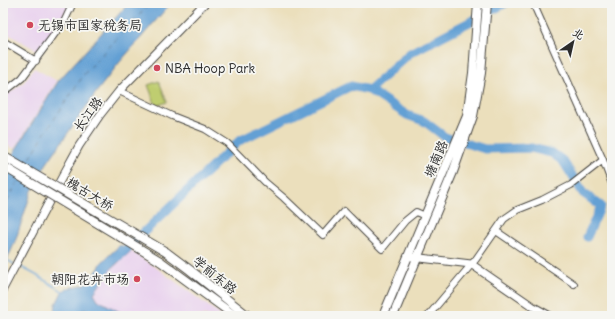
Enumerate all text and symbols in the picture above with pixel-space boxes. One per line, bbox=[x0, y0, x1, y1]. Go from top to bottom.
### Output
place label: 无锡市国家税务局 bbox=[38, 17, 142, 34]
marker: 无锡市国家税务局 bbox=[25, 20, 35, 30]
north arrow bbox=[553, 22, 593, 62]
text: 北 bbox=[570, 25, 587, 43]
place label: NBA Hoop Park bbox=[165, 60, 256, 77]
marker: NBA Hoop Park bbox=[152, 63, 162, 73]
street label: 长江路 bbox=[70, 93, 106, 135]
street label: 塘南路 bbox=[421, 138, 451, 180]
street label: 槐古大桥 bbox=[63, 173, 117, 215]
street label: 学前东路 bbox=[189, 252, 241, 298]
place label: 朝阳花卉市场 bbox=[51, 271, 129, 288]
marker: 朝阳花卉市场 bbox=[132, 274, 142, 284]

